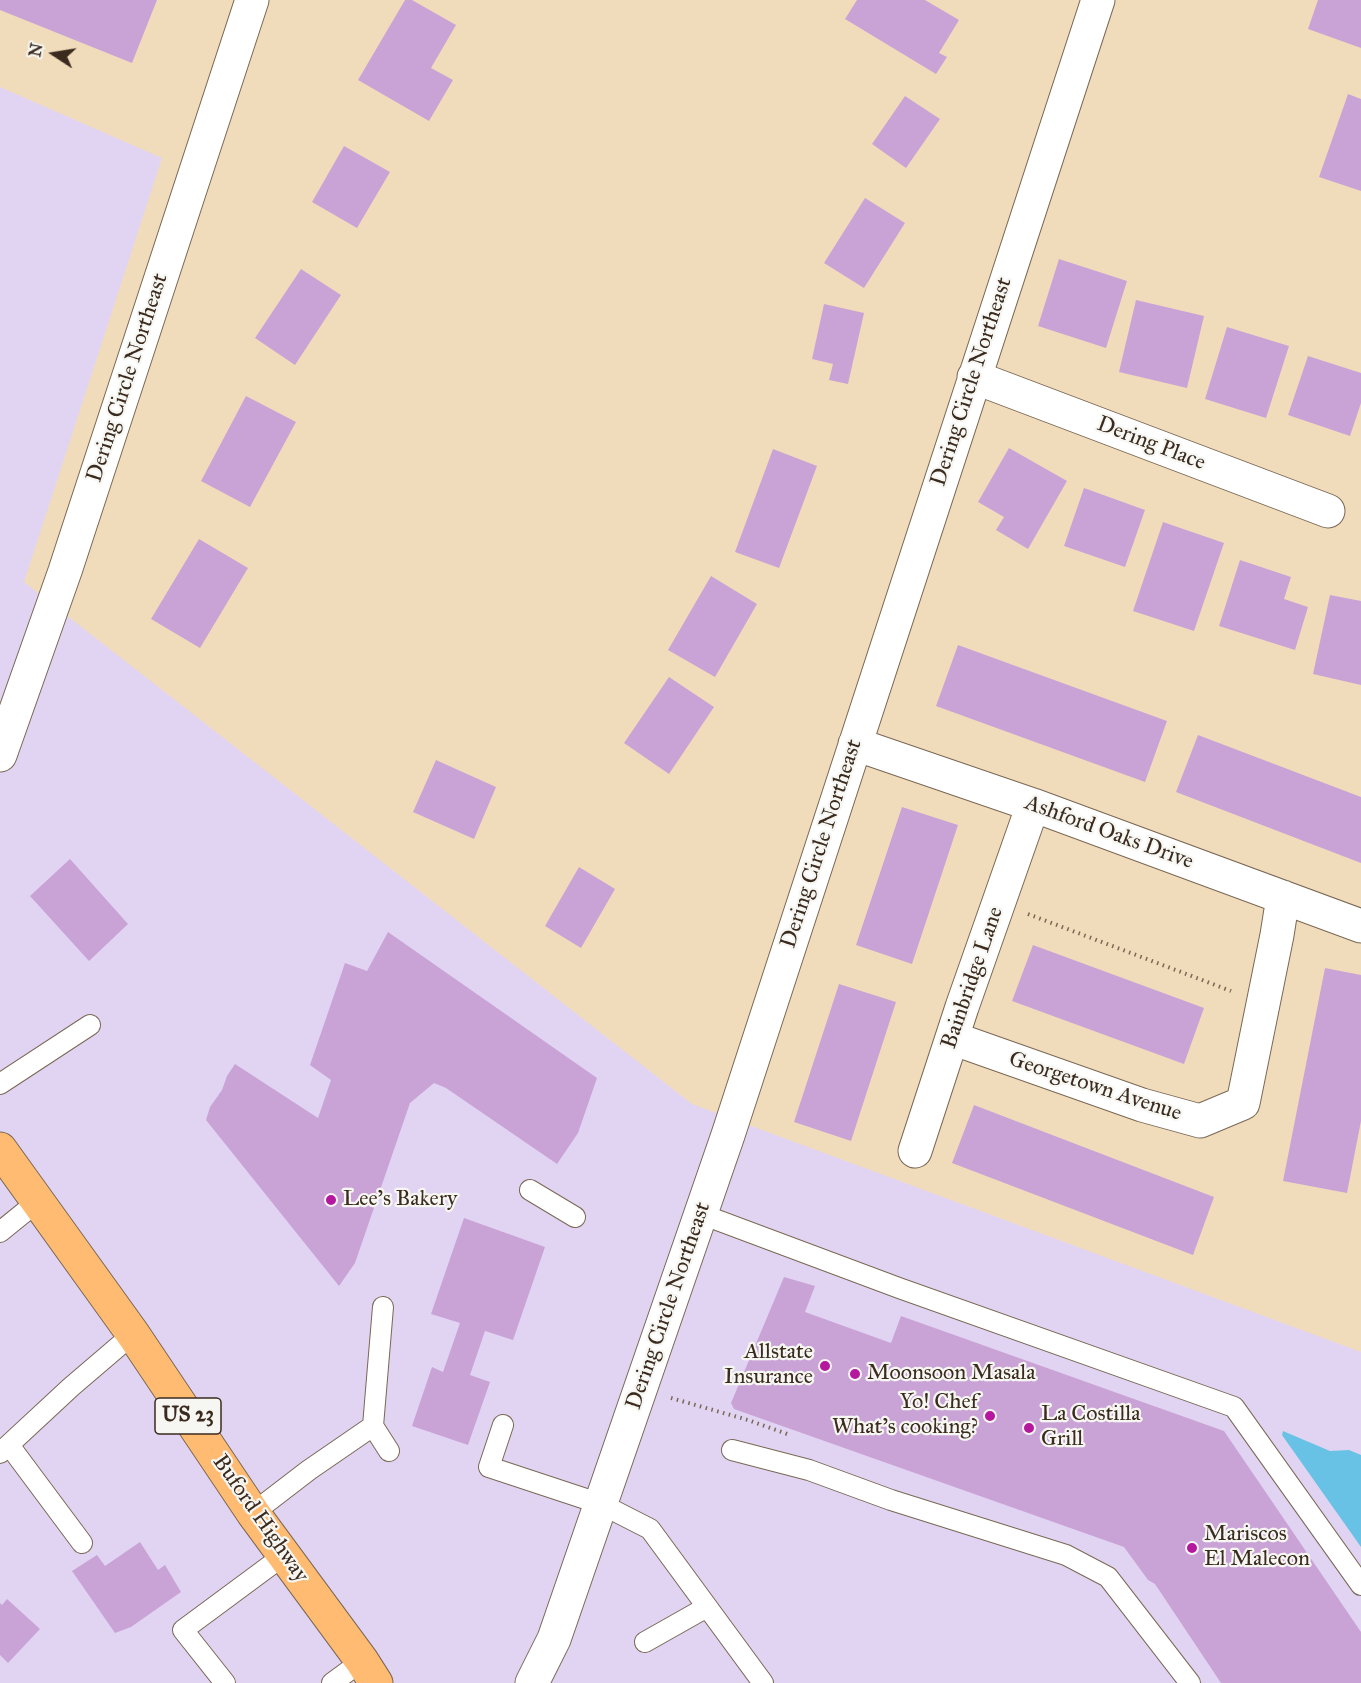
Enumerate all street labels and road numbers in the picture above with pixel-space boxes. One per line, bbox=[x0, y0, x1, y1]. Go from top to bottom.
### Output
street label: Dering Circle Northeast bbox=[82, 270, 174, 486]
street label: Dering Circle Northeast bbox=[926, 274, 1018, 490]
street label: Dering Place bbox=[1093, 411, 1209, 477]
street label: Dering Circle Northeast bbox=[776, 736, 868, 952]
street label: Ashford Oaks Drive bbox=[1021, 790, 1197, 876]
street label: Bainbridge Lane bbox=[936, 904, 1010, 1052]
street label: Georgetown Avenue bbox=[1005, 1047, 1185, 1127]
street label: Dering Circle Northeast bbox=[621, 1199, 717, 1413]
road number: US 23 bbox=[155, 1398, 221, 1434]
street label: Buford Highway bbox=[206, 1450, 314, 1588]

